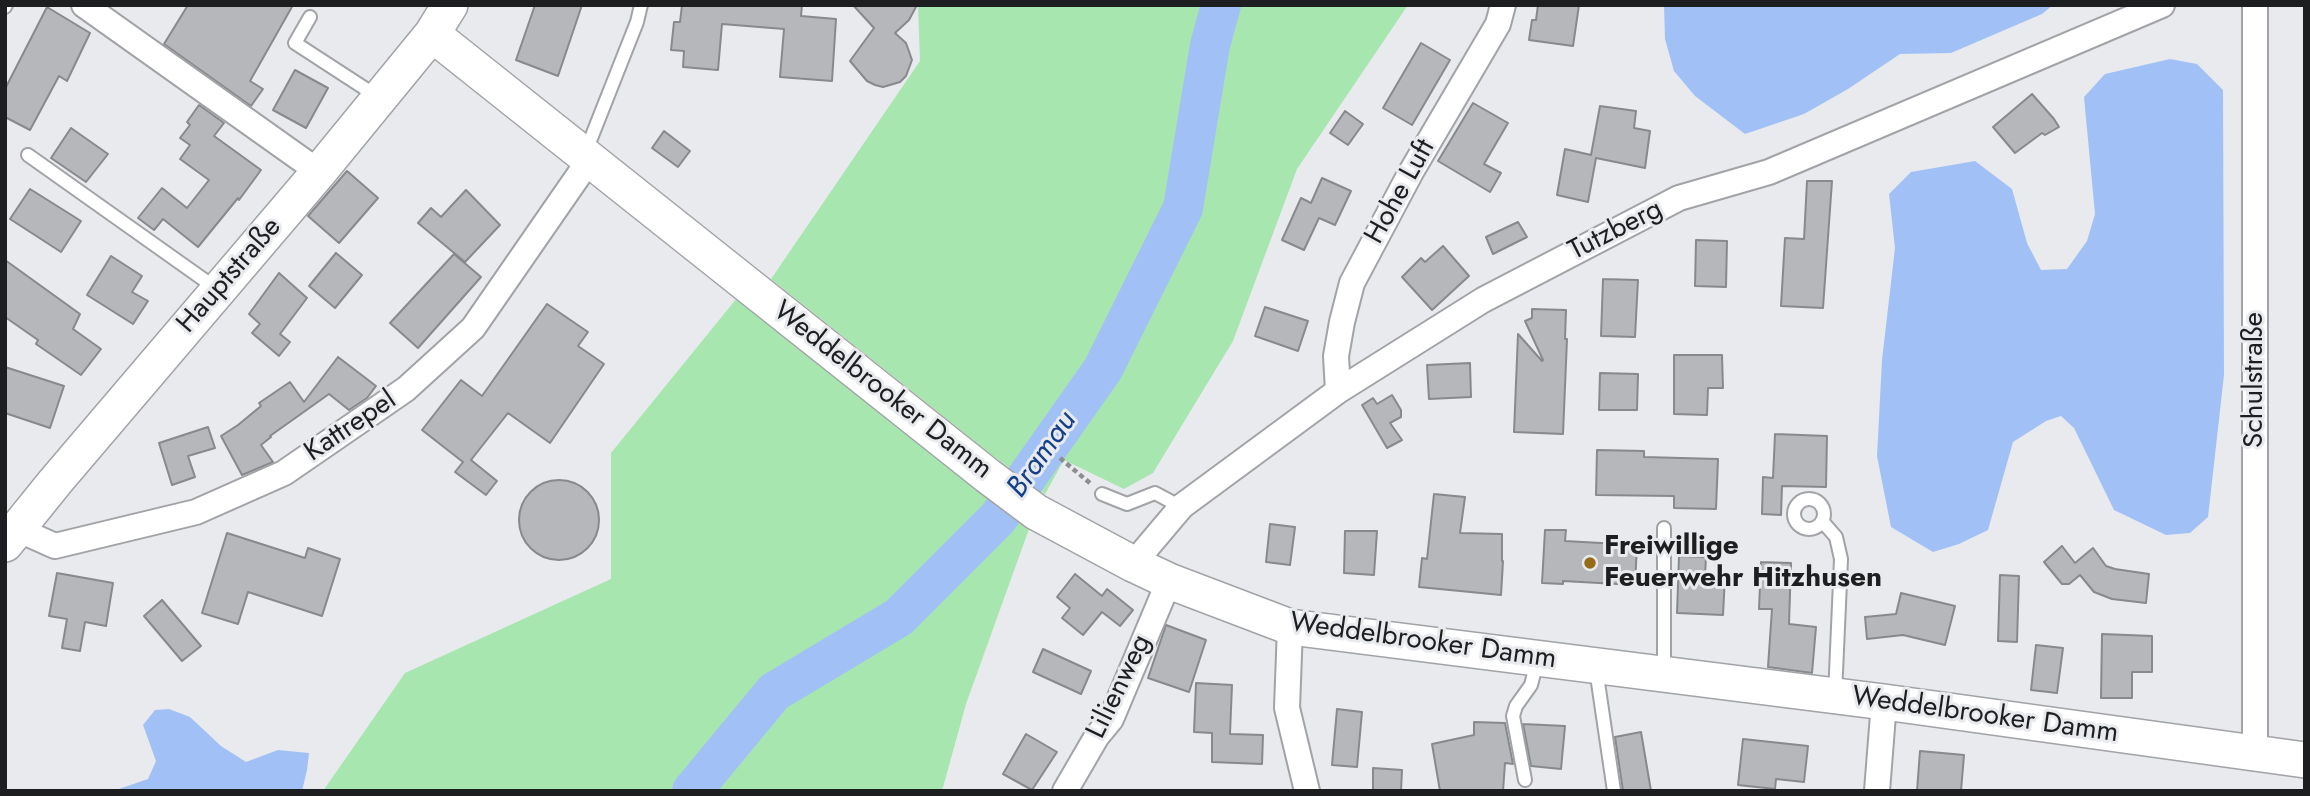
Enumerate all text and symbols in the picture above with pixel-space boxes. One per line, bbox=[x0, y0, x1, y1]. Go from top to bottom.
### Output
street label: Hohe Luft bbox=[1359, 134, 1443, 250]
street label: Tutzberg bbox=[1564, 193, 1668, 269]
street label: Hauptstraße bbox=[171, 211, 289, 341]
street label: Weddelbrooker Damm bbox=[766, 295, 998, 487]
street label: Schulstraße bbox=[2238, 312, 2272, 448]
street label: Kattrepel bbox=[299, 384, 403, 470]
water label: Bramau bbox=[1000, 405, 1086, 505]
place label: Freiwillige Feuerwehr Hitzhusen bbox=[1604, 530, 1882, 596]
marker: Freiwillige Feuerwehr Hitzhusen bbox=[1582, 555, 1598, 571]
street label: Weddelbrooker Damm bbox=[1288, 607, 1558, 677]
street label: Lilienweg bbox=[1080, 629, 1160, 745]
street label: Weddelbrooker Damm bbox=[1850, 681, 2120, 751]

